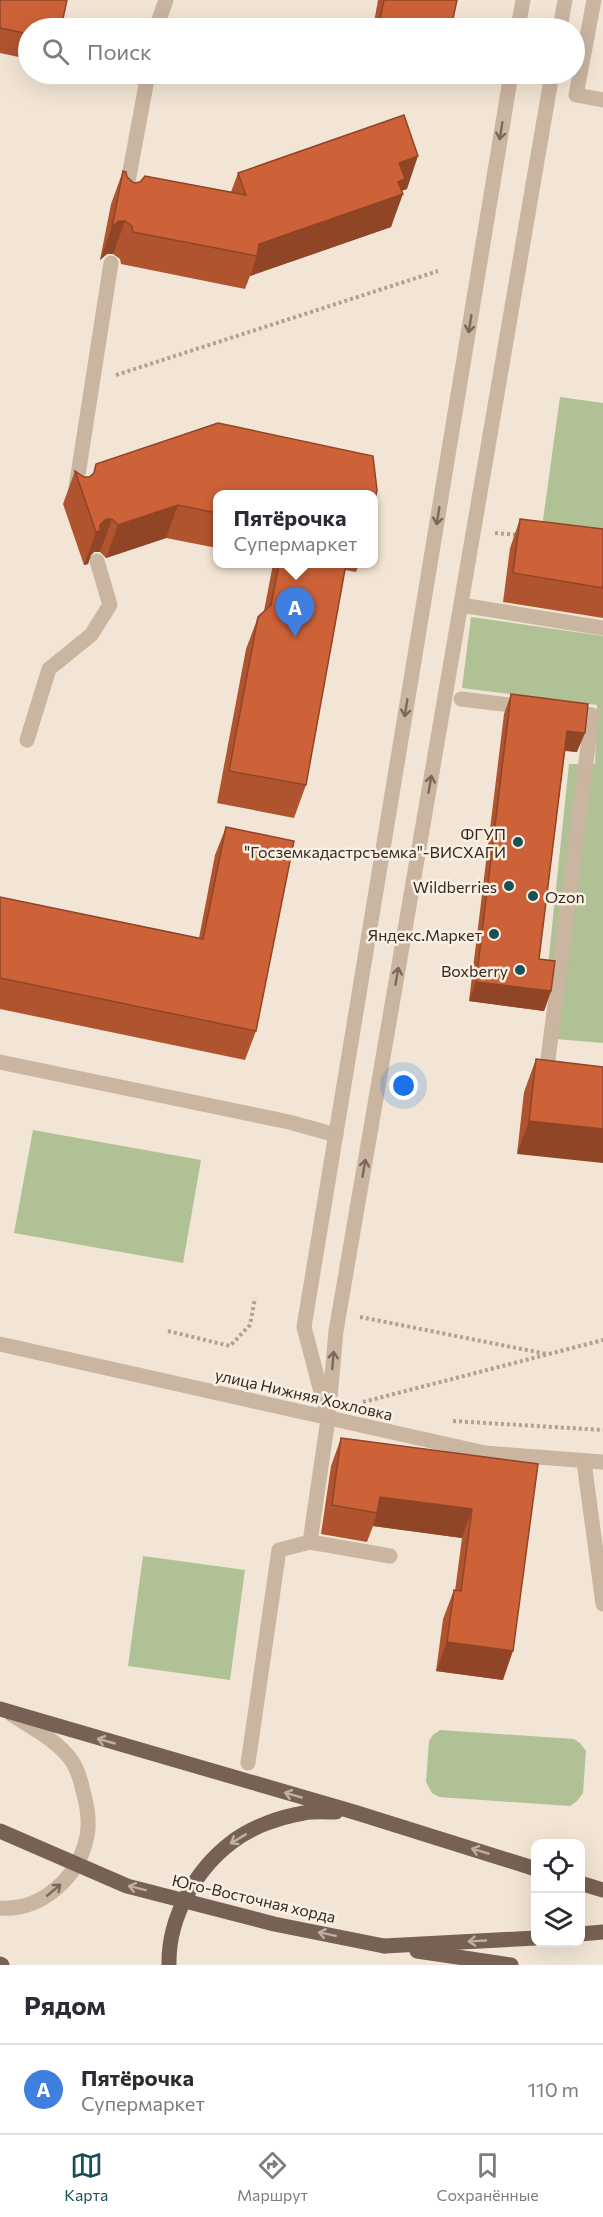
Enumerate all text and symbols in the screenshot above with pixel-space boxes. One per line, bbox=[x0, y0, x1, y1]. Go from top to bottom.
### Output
search box bbox=[18, 18, 585, 84]
icon: search bbox=[39, 35, 72, 68]
text: Поиск bbox=[87, 38, 152, 65]
one-way arrow bbox=[496, 121, 507, 141]
one-way arrow bbox=[464, 313, 475, 333]
popup bbox=[213, 490, 378, 568]
text: Пятёрочка bbox=[234, 504, 347, 531]
one-way arrow bbox=[432, 506, 443, 525]
text: Супермаркет bbox=[234, 531, 357, 555]
pin: A bbox=[276, 588, 314, 637]
one-way arrow bbox=[400, 698, 411, 718]
one-way arrow bbox=[425, 774, 436, 794]
place label: ФГУП "Госземкадастрсъемка"-ВИСХАГИ bbox=[244, 824, 506, 861]
marker: ФГУП "Госземкадастрсъемка"-ВИСХАГИ bbox=[511, 835, 525, 849]
place label: Wildberries bbox=[413, 877, 497, 896]
marker: Wildberries bbox=[502, 879, 516, 893]
place label: Ozon bbox=[545, 887, 585, 906]
marker: Ozon bbox=[526, 889, 540, 903]
place label: Яндекс.Маркет bbox=[368, 925, 482, 944]
marker: Яндекс.Маркет bbox=[487, 927, 501, 941]
place label: Boxberry bbox=[441, 961, 508, 980]
marker: Boxberry bbox=[513, 963, 527, 977]
one-way arrow bbox=[392, 966, 403, 986]
your location bbox=[389, 1071, 418, 1100]
one-way arrow bbox=[359, 1159, 370, 1178]
one-way arrow bbox=[328, 1351, 339, 1371]
street label: улица Нижняя Хохловка bbox=[213, 1364, 395, 1424]
one-way arrow bbox=[97, 1735, 116, 1746]
one-way arrow bbox=[284, 1789, 303, 1800]
one-way arrow bbox=[230, 1833, 247, 1845]
map controls bbox=[531, 1839, 585, 1947]
button: locate bbox=[531, 1839, 585, 1893]
one-way arrow bbox=[471, 1845, 490, 1856]
street label: Юго-Восточная хорда bbox=[170, 1870, 338, 1926]
one-way arrow bbox=[128, 1882, 147, 1894]
one-way arrow bbox=[45, 1884, 61, 1897]
button: layers bbox=[531, 1893, 585, 1947]
one-way arrow bbox=[317, 1928, 336, 1940]
one-way arrow bbox=[468, 1936, 488, 1947]
text: Рядом bbox=[24, 1989, 106, 2020]
text: Пятёрочка bbox=[81, 2064, 194, 2091]
text: A bbox=[36, 2077, 51, 2101]
text: 110 m bbox=[528, 2077, 579, 2101]
text: Супермаркет bbox=[81, 2091, 205, 2115]
tab: Карта bbox=[64, 2149, 108, 2204]
tab: Маршрут bbox=[237, 2149, 308, 2204]
tab: Сохранённые bbox=[437, 2149, 539, 2204]

